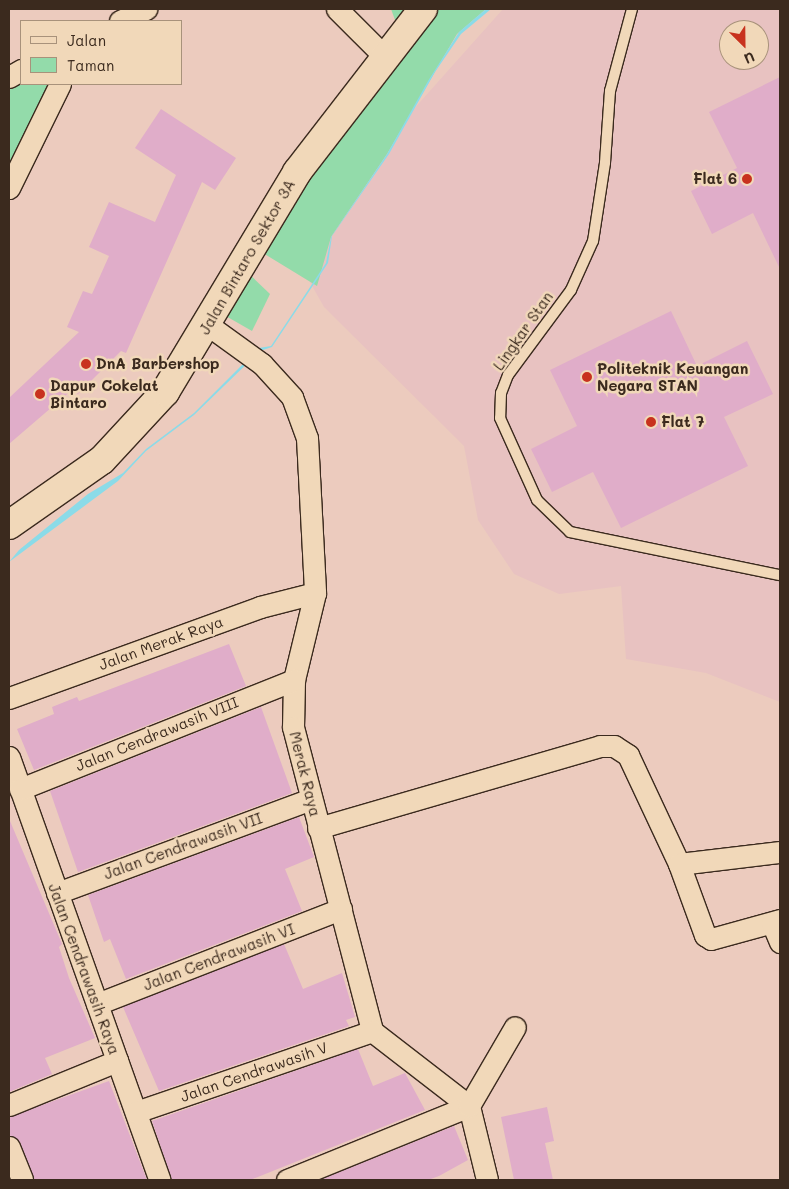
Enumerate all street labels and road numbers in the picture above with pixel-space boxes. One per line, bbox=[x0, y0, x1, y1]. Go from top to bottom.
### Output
street label: Jalan Bintaro Sektor 3A bbox=[195, 176, 299, 338]
street label: Lingkar Stan bbox=[489, 288, 557, 374]
street label: Jalan Merak Raya bbox=[96, 612, 226, 674]
street label: Jalan Cendrawasih VIII bbox=[73, 693, 241, 775]
street label: Merak Raya bbox=[286, 730, 324, 818]
street label: Jalan Cendrawasih VII bbox=[101, 809, 265, 883]
street label: Jalan Cendrawasih Raya bbox=[45, 881, 123, 1057]
street label: Jalan Cendrawasih VI bbox=[141, 920, 297, 994]
street label: Jalan Cendrawasih V bbox=[178, 1038, 330, 1106]

